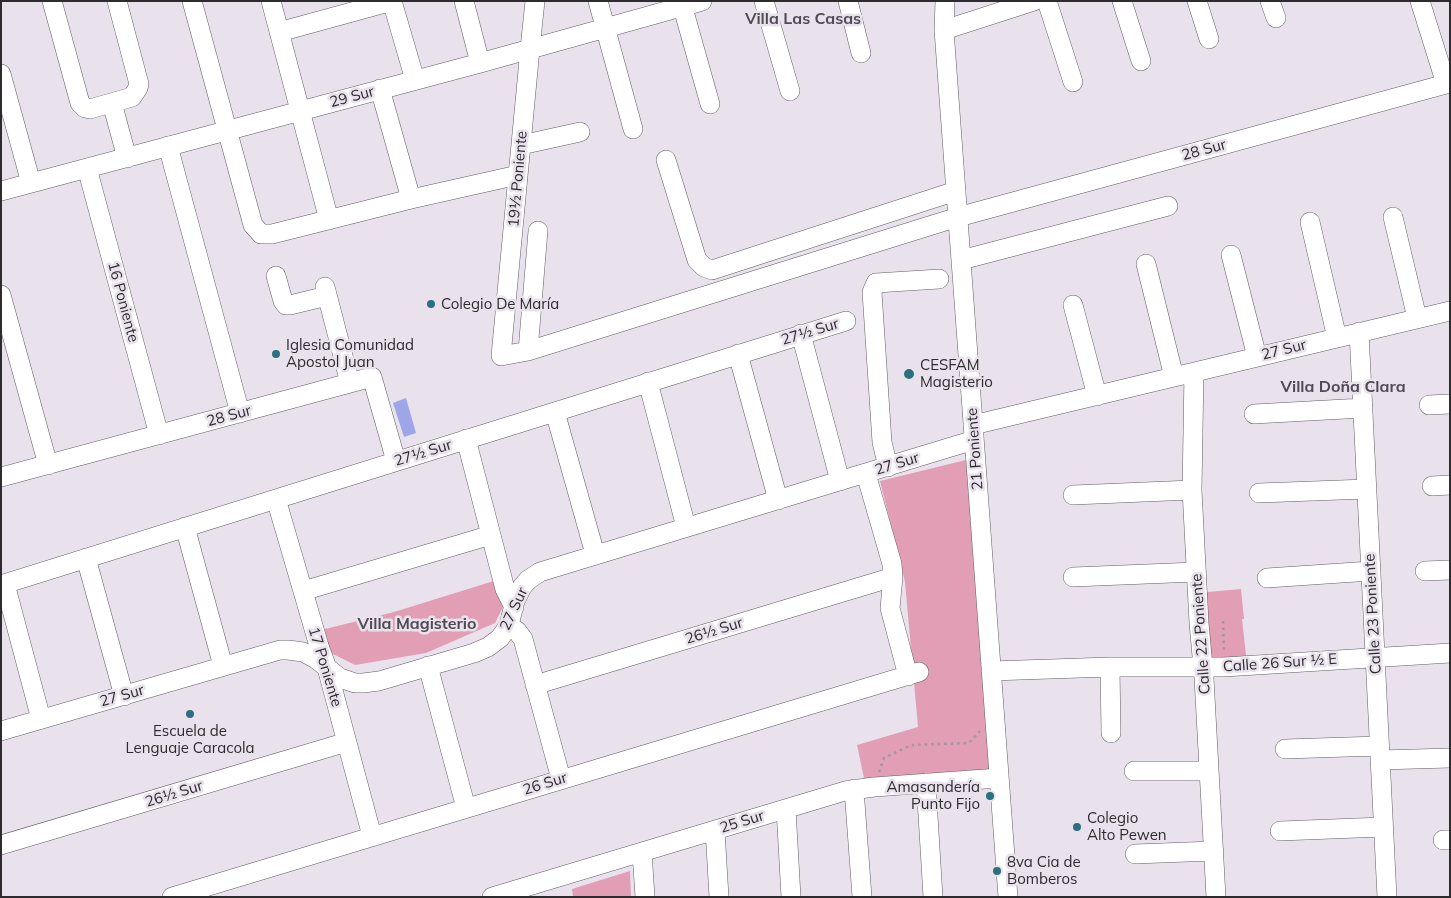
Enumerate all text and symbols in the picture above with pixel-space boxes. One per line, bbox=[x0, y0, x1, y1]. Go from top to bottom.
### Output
district label: Villa Las Casas bbox=[745, 9, 861, 29]
street label: 29 Sur bbox=[328, 82, 376, 112]
street label: 19½ Poniente bbox=[505, 130, 531, 228]
street label: 28 Sur bbox=[1180, 135, 1228, 165]
street label: 16 Poniente bbox=[104, 260, 142, 344]
place label: Colegio De María bbox=[441, 295, 559, 313]
marker: Colegio De María bbox=[425, 298, 437, 310]
street label: 27½ Sur bbox=[779, 315, 841, 349]
place label: Iglesia Comunidad Apostol Juan bbox=[286, 336, 414, 371]
street label: 27 Sur bbox=[1260, 336, 1308, 364]
marker: Iglesia Comunidad Apostol Juan bbox=[270, 348, 282, 360]
place label: CESFAM Magisterio bbox=[920, 356, 993, 391]
marker: CESFAM Magisterio bbox=[902, 367, 916, 381]
district label: Villa Doña Clara bbox=[1280, 377, 1406, 397]
street label: 28 Sur bbox=[205, 401, 253, 431]
street label: 21 Poniente bbox=[963, 407, 987, 491]
street label: 27½ Sur bbox=[392, 436, 454, 470]
street label: 27 Sur bbox=[873, 449, 921, 479]
street label: Calle 23 Poniente bbox=[1361, 553, 1385, 675]
street label: Calle 22 Poniente bbox=[1188, 573, 1214, 695]
street label: 27 Sur bbox=[496, 585, 532, 633]
district label: Villa Magisterio bbox=[358, 614, 476, 634]
street label: 26½ Sur bbox=[683, 614, 745, 648]
street label: 17 Poniente bbox=[304, 625, 346, 709]
street label: Calle 26 Sur ½ E bbox=[1222, 650, 1338, 676]
street label: 27 Sur bbox=[98, 681, 146, 711]
marker: Escuela de Lenguaje Caracola bbox=[184, 708, 196, 720]
place label: Escuela de Lenguaje Caracola bbox=[125, 722, 255, 757]
street label: 26 Sur bbox=[521, 769, 569, 799]
street label: 26½ Sur bbox=[143, 777, 205, 811]
place label: Amasandería Punto Fijo bbox=[886, 778, 980, 813]
marker: Amasandería Punto Fijo bbox=[984, 790, 996, 802]
street label: 25 Sur bbox=[718, 807, 766, 837]
place label: Colegio Alto Pewen bbox=[1087, 809, 1167, 844]
marker: Colegio Alto Pewen bbox=[1071, 821, 1083, 833]
place label: 8va Cia de Bomberos bbox=[1007, 853, 1081, 888]
marker: 8va Cia de Bomberos bbox=[991, 865, 1003, 877]

